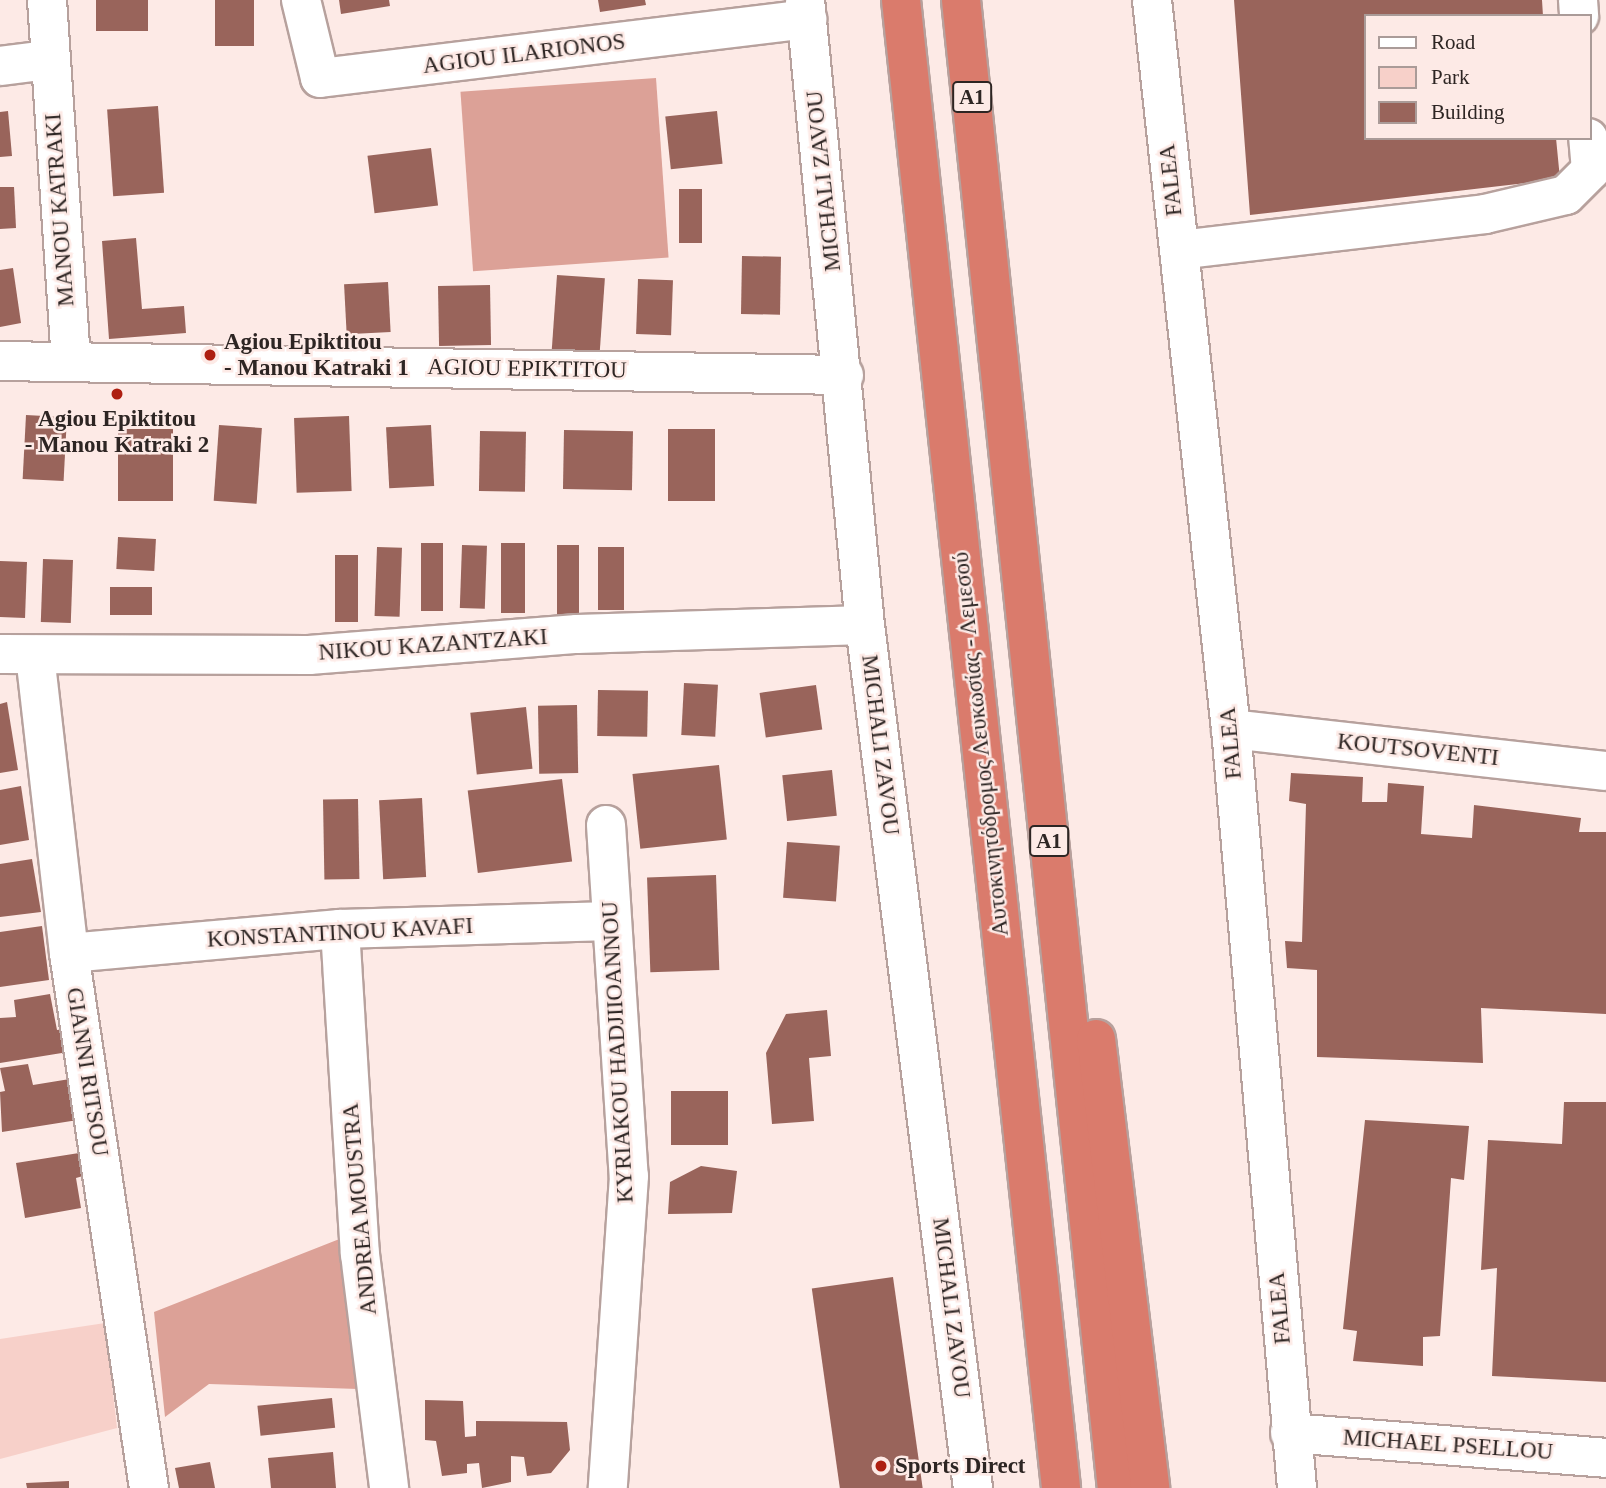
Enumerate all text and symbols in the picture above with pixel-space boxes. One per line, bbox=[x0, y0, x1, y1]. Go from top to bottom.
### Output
legend bbox=[1364, 14, 1592, 140]
street label: AGIOU ILARIONOS bbox=[421, 28, 627, 80]
text: Road bbox=[1431, 30, 1475, 54]
text: Park bbox=[1431, 65, 1470, 89]
road number: A1 bbox=[951, 80, 993, 114]
street label: MICHALI ZAVOU bbox=[801, 89, 847, 273]
text: Building bbox=[1431, 100, 1505, 124]
street label: MANOU KATRAKI bbox=[39, 112, 81, 308]
street label: FALEA bbox=[1153, 143, 1189, 217]
place label: Agiou Epiktitou - Manou Katraki 1 bbox=[224, 328, 409, 382]
marker: Agiou Epiktitou - Manou Katraki 1 bbox=[202, 347, 218, 363]
street label: AGIOU EPIKTITOU bbox=[427, 353, 627, 385]
marker: Agiou Epiktitou - Manou Katraki 2 bbox=[109, 386, 125, 402]
place label: Agiou Epiktitou - Manou Katraki 2 bbox=[25, 405, 209, 459]
street label: Αυτοκινητόδρομος Λευκωσίας - Λεμεσού bbox=[947, 549, 1015, 939]
street label: NIKOU KAZANTZAKI bbox=[318, 623, 548, 667]
street label: MICHALI ZAVOU bbox=[855, 653, 905, 837]
street label: FALEA bbox=[1214, 706, 1248, 780]
street label: KOUTSOVENTI bbox=[1336, 728, 1500, 772]
road number: A1 bbox=[1028, 824, 1070, 858]
street label: KYRIAKOU HADJIIOANNOU bbox=[596, 900, 640, 1204]
street label: KONSTANTINOU KAVAFI bbox=[206, 912, 474, 954]
street label: GIANNI RITSOU bbox=[60, 986, 114, 1158]
street label: ANDREA MOUSTRA bbox=[337, 1101, 383, 1317]
street label: MICHALI ZAVOU bbox=[926, 1216, 976, 1400]
street label: FALEA bbox=[1263, 1271, 1297, 1345]
street label: MICHAEL PSELLOU bbox=[1342, 1424, 1554, 1466]
place label: Sports Direct bbox=[895, 1452, 1026, 1480]
marker: Sports Direct bbox=[873, 1458, 889, 1474]

